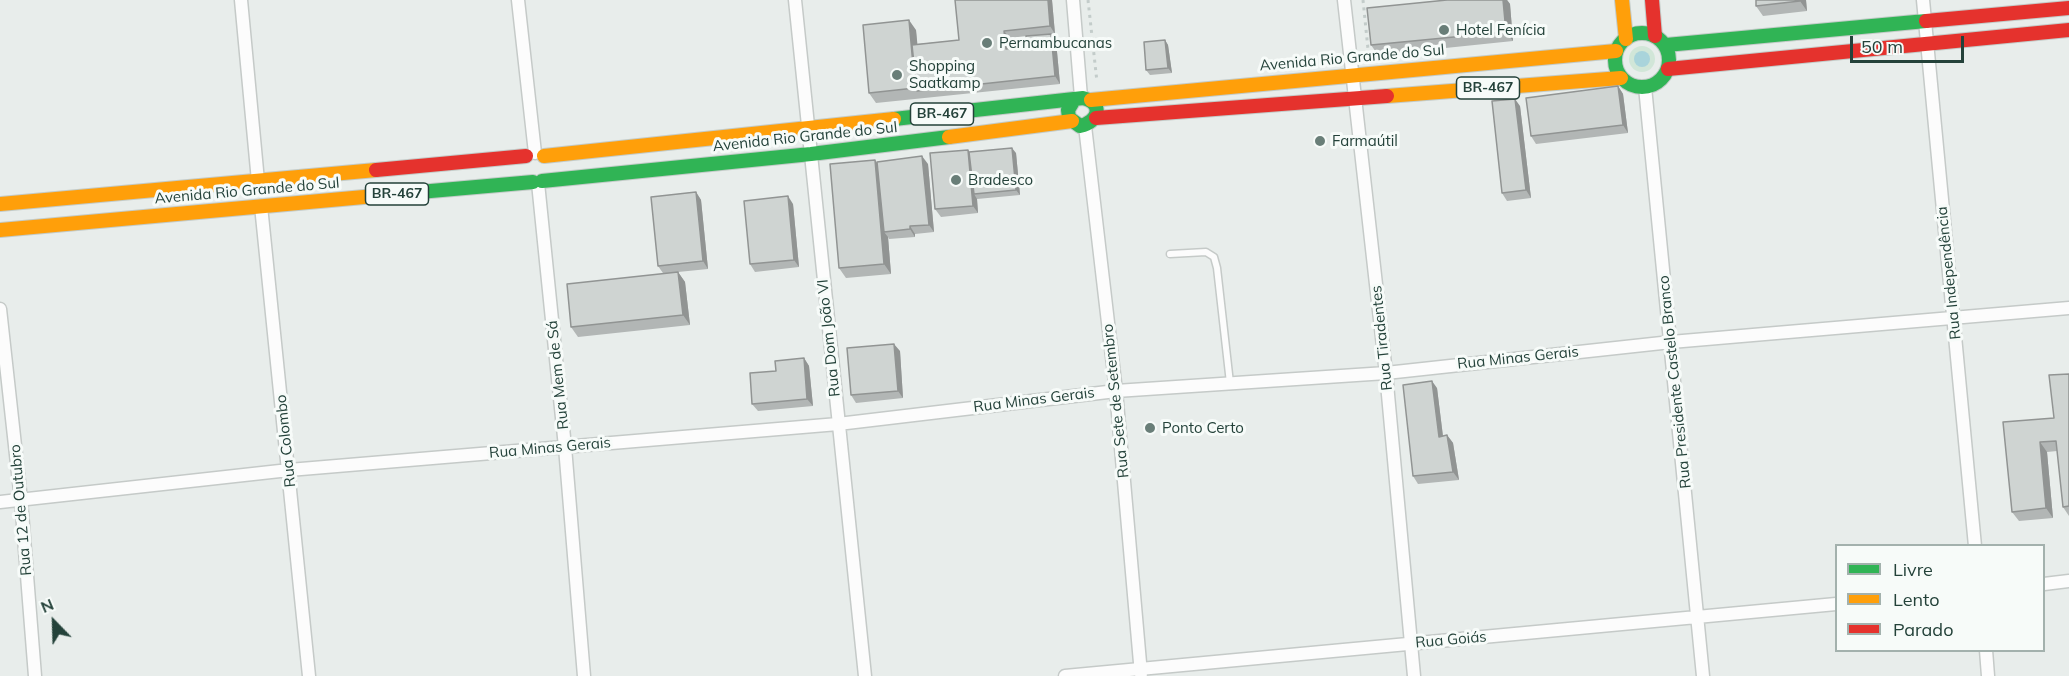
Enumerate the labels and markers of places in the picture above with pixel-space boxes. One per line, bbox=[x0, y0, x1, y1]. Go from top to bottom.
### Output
place label: Hotel Fenícia bbox=[1456, 21, 1545, 39]
marker: Hotel Fenícia bbox=[1437, 23, 1451, 37]
place label: Pernambucanas bbox=[999, 34, 1112, 52]
marker: Pernambucanas bbox=[980, 36, 994, 50]
place label: Shopping Saatkamp bbox=[909, 57, 980, 92]
marker: Shopping Saatkamp bbox=[890, 68, 904, 82]
place label: Farmaútil bbox=[1332, 132, 1398, 150]
marker: Farmaútil bbox=[1313, 134, 1327, 148]
place label: Bradesco bbox=[968, 171, 1033, 189]
marker: Bradesco bbox=[949, 173, 963, 187]
place label: Ponto Certo bbox=[1162, 419, 1244, 437]
marker: Ponto Certo bbox=[1143, 421, 1157, 435]

